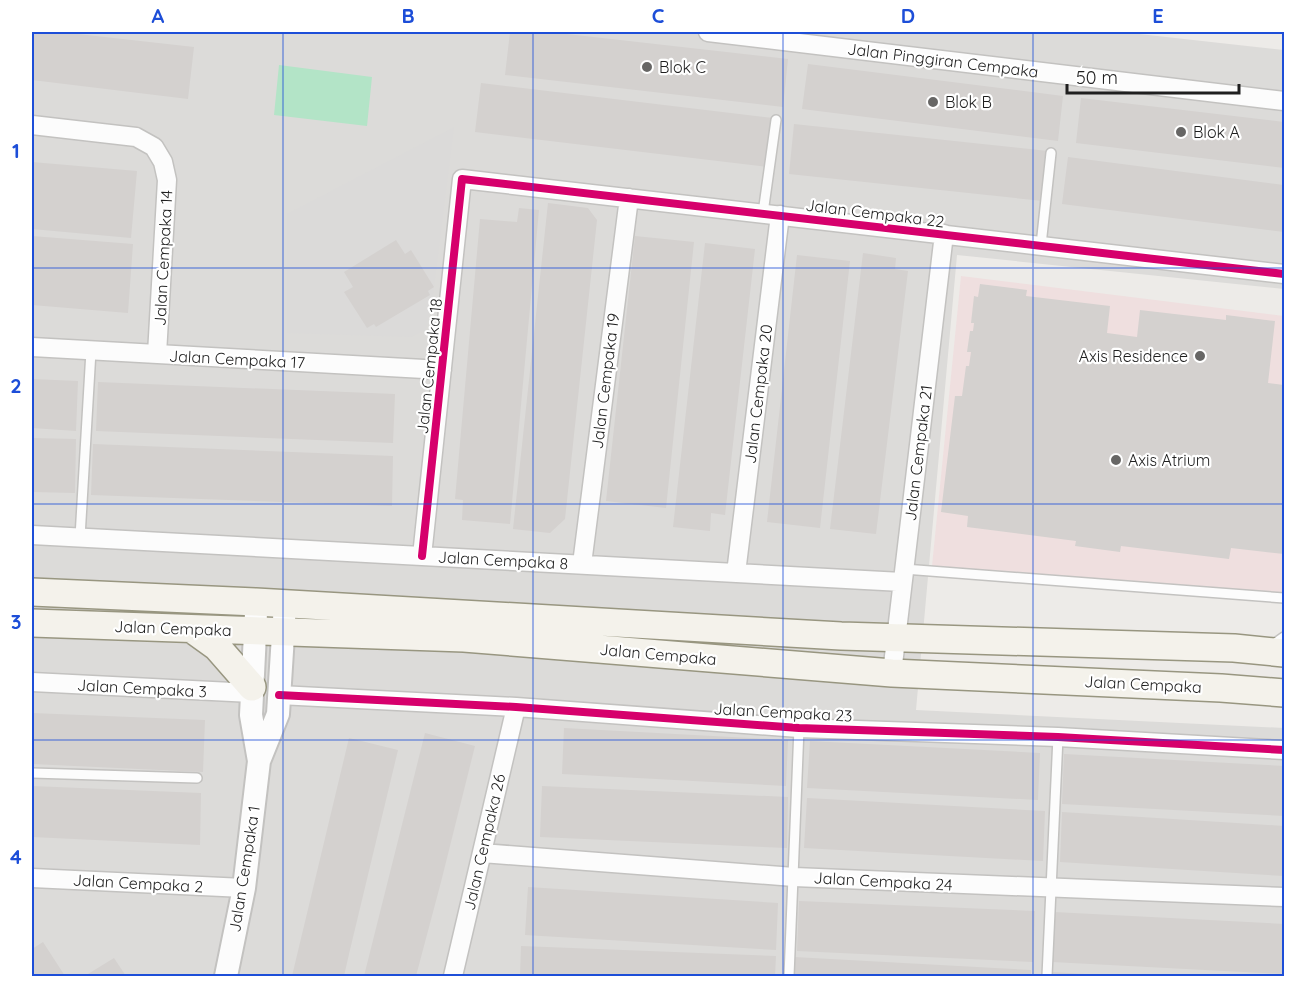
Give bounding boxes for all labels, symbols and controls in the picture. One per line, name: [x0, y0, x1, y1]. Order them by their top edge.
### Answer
text: A: [152, 3, 165, 28]
text: B: [401, 3, 415, 28]
text: C: [652, 3, 665, 28]
text: D: [901, 3, 915, 28]
text: E: [1152, 3, 1164, 28]
street label: Jalan Pinggiran Cempaka: [846, 38, 1040, 82]
place label: Blok C: [659, 57, 706, 77]
scale bar: [1067, 57, 1240, 95]
marker: Blok C: [640, 60, 654, 74]
text: 50 m: [1076, 66, 1118, 89]
place label: Blok B: [945, 92, 992, 112]
marker: Blok B: [926, 95, 940, 109]
place label: Blok A: [1193, 122, 1240, 142]
marker: Blok A: [1174, 125, 1188, 139]
text: 1: [12, 138, 20, 163]
street label: Jalan Cempaka 14: [149, 190, 177, 326]
street label: Jalan Cempaka 22: [804, 195, 946, 231]
street label: Jalan Cempaka 18: [412, 297, 446, 435]
street label: Jalan Cempaka 19: [587, 312, 623, 450]
street label: Jalan Cempaka 20: [740, 323, 776, 465]
street label: Jalan Cempaka 17: [169, 345, 305, 373]
place label: Axis Residence: [1079, 346, 1188, 366]
marker: Axis Residence: [1193, 349, 1207, 363]
text: 2: [10, 373, 22, 398]
street label: Jalan Cempaka 21: [900, 384, 936, 522]
place label: Axis Atrium: [1128, 450, 1210, 470]
marker: Axis Atrium: [1109, 453, 1123, 467]
street label: Jalan Cempaka 8: [437, 547, 569, 573]
text: 3: [11, 609, 21, 634]
street label: Jalan Cempaka: [114, 616, 232, 640]
street label: Jalan Cempaka: [599, 639, 717, 669]
street label: Jalan Cempaka: [1084, 671, 1202, 697]
street label: Jalan Cempaka 3: [76, 675, 208, 701]
street label: Jalan Cempaka 23: [713, 698, 853, 726]
street label: Jalan Cempaka 26: [459, 771, 510, 912]
street label: Jalan Cempaka 1: [224, 804, 264, 934]
text: 4: [10, 844, 22, 869]
street label: Jalan Cempaka 24: [813, 867, 953, 895]
street label: Jalan Cempaka 2: [72, 870, 204, 896]

